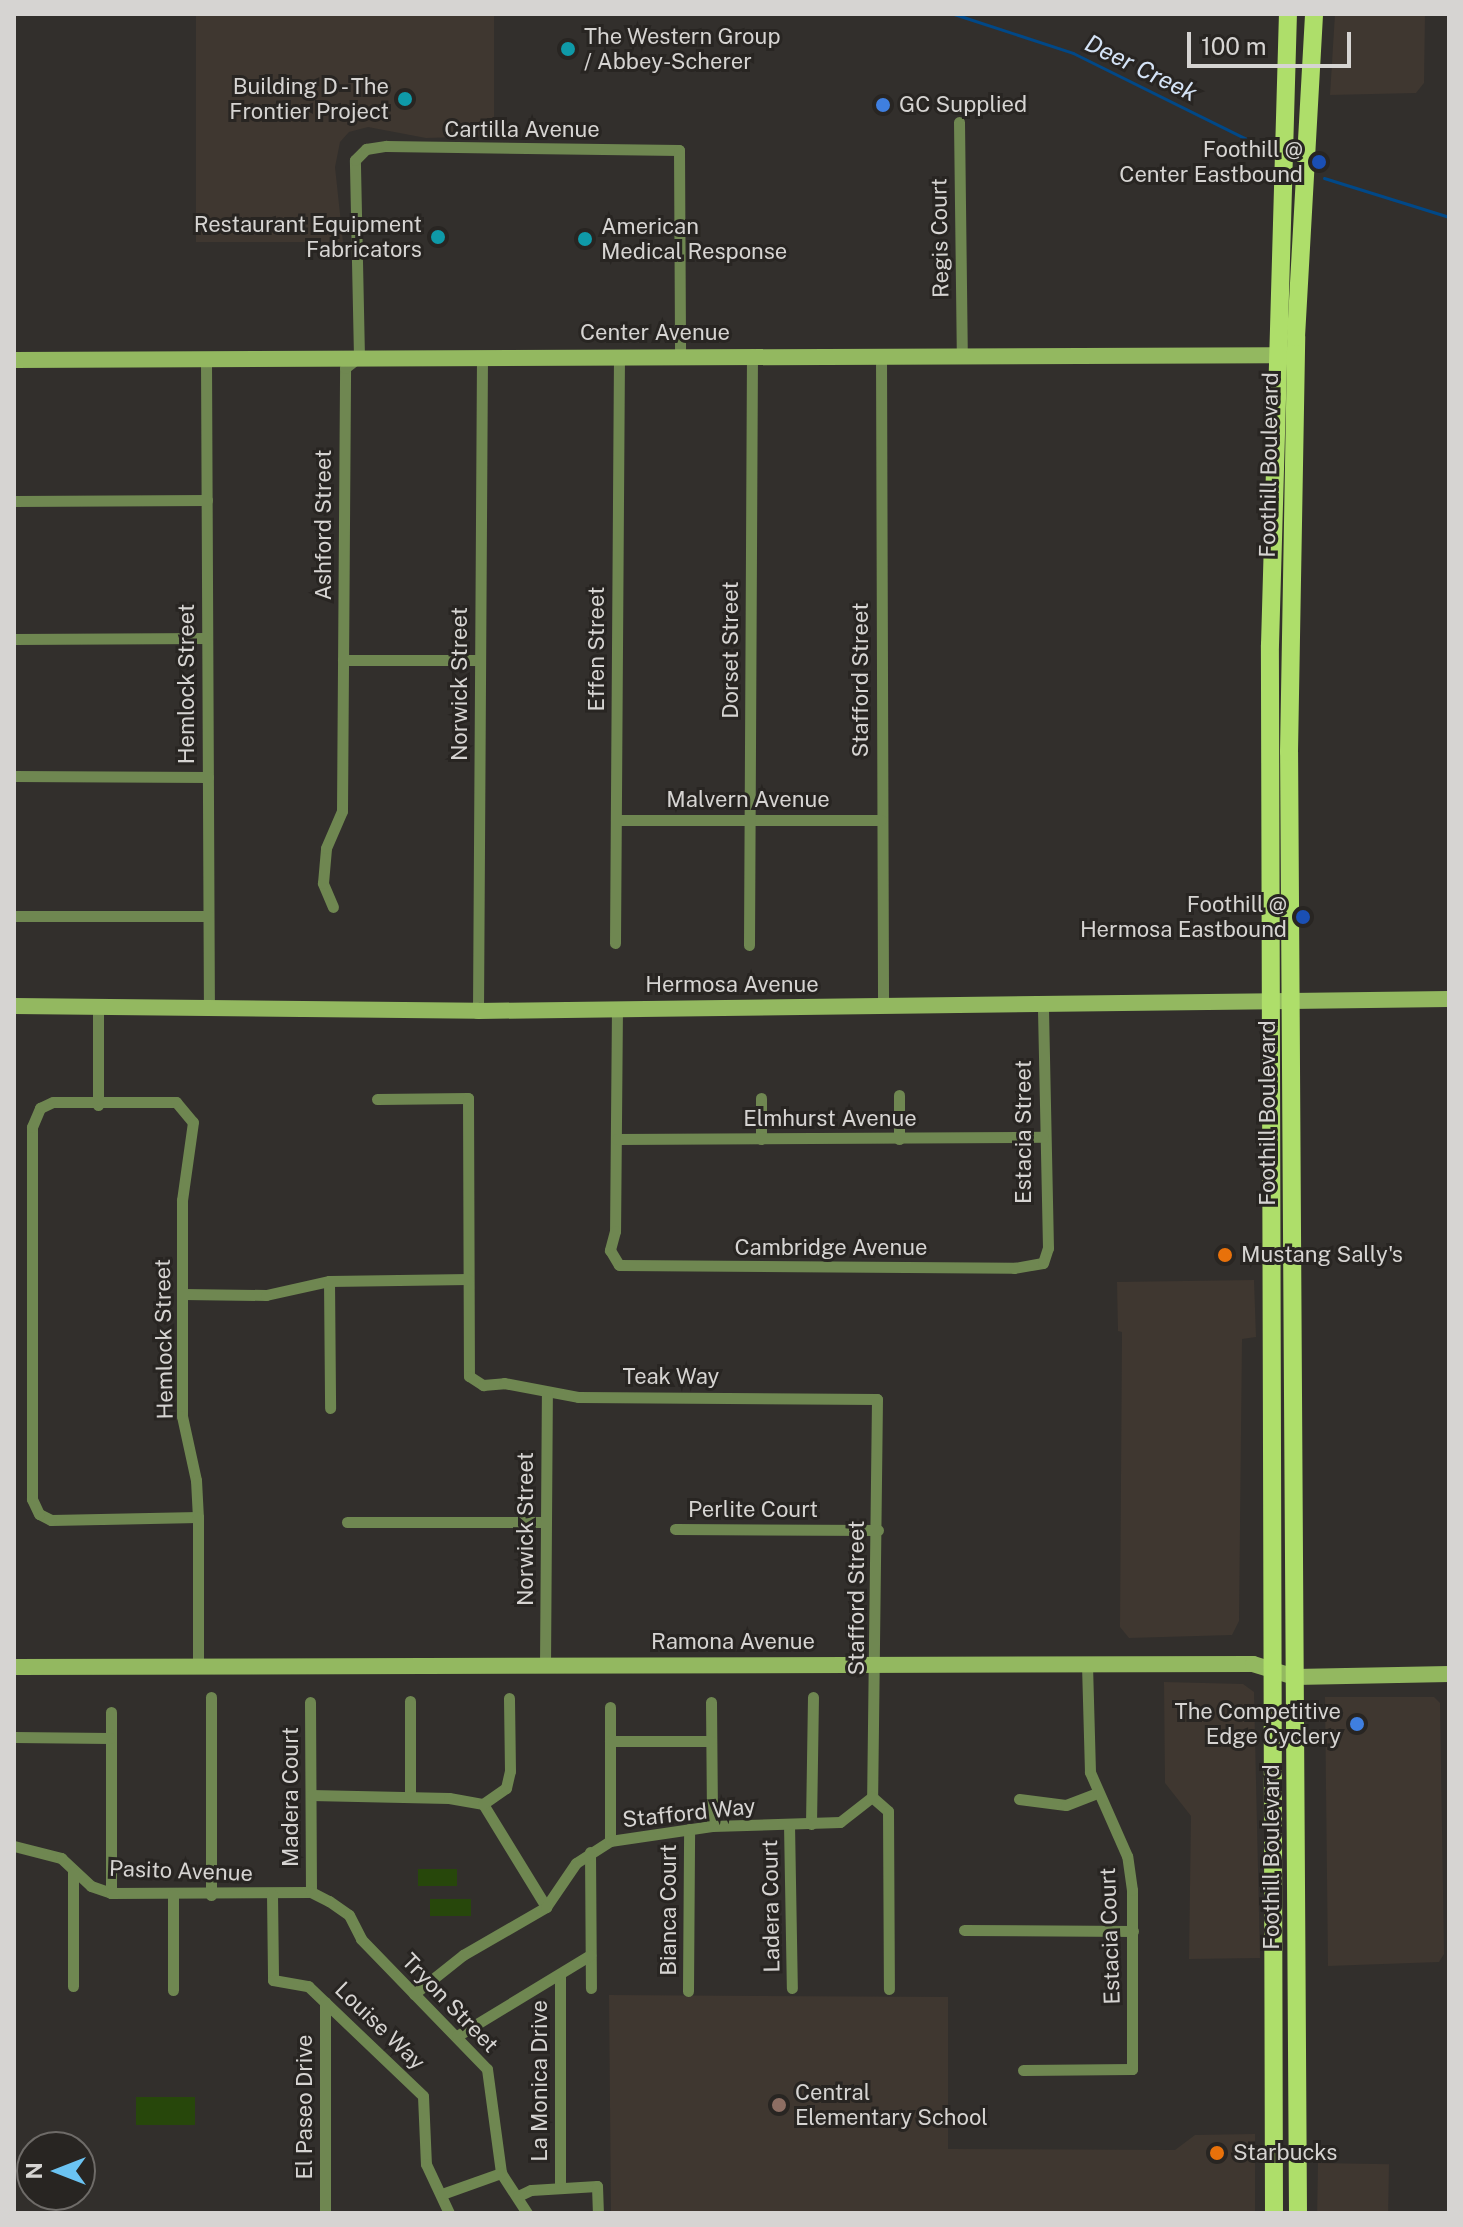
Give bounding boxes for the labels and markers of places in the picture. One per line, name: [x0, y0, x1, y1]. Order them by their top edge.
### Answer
place label: The Western Group / Abbey-Scherer: [584, 23, 781, 74]
marker: The Western Group / Abbey-Scherer: [559, 40, 577, 58]
place label: Building D - The Frontier Project: [227, 73, 389, 124]
marker: Building D - The Frontier Project: [396, 90, 414, 108]
place label: GC Supplied: [899, 92, 1027, 118]
marker: GC Supplied: [874, 96, 892, 114]
place label: Foothill @ Center Eastbound: [1119, 136, 1303, 188]
marker: Foothill @ Center Eastbound: [1310, 153, 1328, 171]
place label: Restaurant Equipment Fabricators: [194, 211, 422, 262]
place label: American Medical Response: [601, 213, 787, 264]
marker: Restaurant Equipment Fabricators: [429, 228, 447, 246]
marker: American Medical Response: [576, 230, 594, 248]
place label: Foothill @ Hermosa Eastbound: [1080, 891, 1287, 942]
marker: Foothill @ Hermosa Eastbound: [1294, 908, 1312, 926]
place label: Mustang Sally's: [1241, 1242, 1403, 1268]
marker: Mustang Sally's: [1216, 1246, 1234, 1264]
place label: The Competitive Edge Cyclery: [1174, 1698, 1341, 1750]
marker: The Competitive Edge Cyclery: [1348, 1715, 1366, 1733]
place label: Central Elementary School: [795, 2079, 988, 2130]
marker: Central Elementary School: [770, 2096, 788, 2114]
place label: Starbucks: [1233, 2140, 1337, 2166]
marker: Starbucks: [1208, 2144, 1226, 2162]

